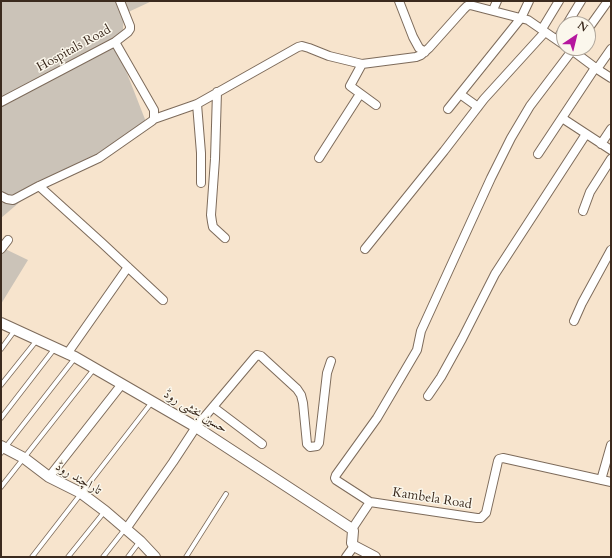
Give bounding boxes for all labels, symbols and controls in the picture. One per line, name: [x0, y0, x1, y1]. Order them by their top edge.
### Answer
north arrow: [556, 16, 596, 56]
text: N: [574, 18, 591, 35]
street label: Hospitals Road: [34, 22, 114, 76]
street label: حسین بخشی روڈ: [160, 387, 230, 437]
street label: تاراچند روڈ: [52, 459, 104, 499]
street label: Kambela Road: [391, 485, 473, 513]

